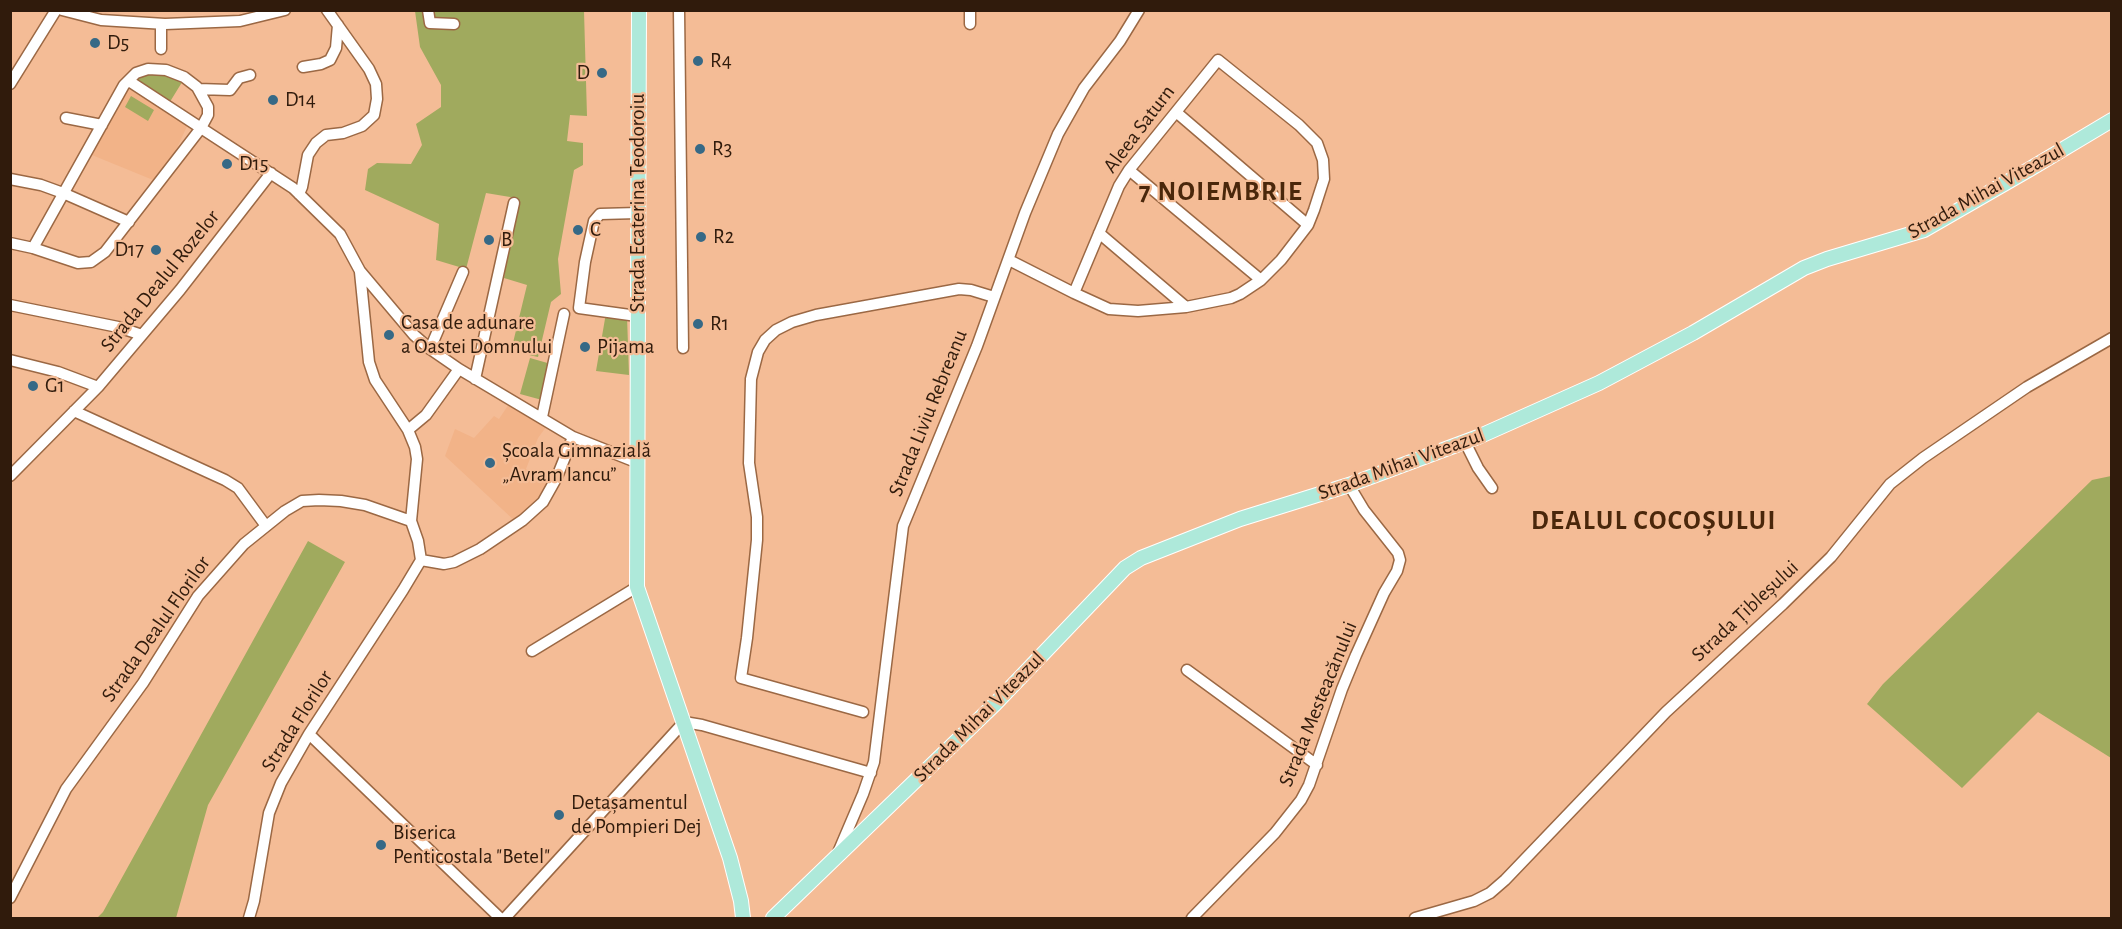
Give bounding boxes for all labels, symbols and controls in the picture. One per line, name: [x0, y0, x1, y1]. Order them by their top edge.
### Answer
place label: D5: [107, 30, 129, 56]
marker: D5: [88, 36, 102, 50]
place label: R4: [710, 48, 732, 74]
marker: R4: [691, 54, 705, 68]
place label: D: [576, 60, 590, 86]
marker: D: [595, 66, 609, 80]
street label: Aleea Saturn: [1098, 80, 1180, 178]
place label: D14: [285, 87, 316, 113]
marker: D14: [266, 93, 280, 107]
street label: Strada Ecaterina Teodoroiu: [625, 94, 651, 312]
place label: R3: [712, 136, 732, 162]
street label: Strada Mihai Viteazul: [1903, 138, 2069, 244]
marker: R3: [693, 142, 707, 156]
place label: D15: [239, 151, 269, 177]
marker: D15: [220, 157, 234, 171]
district label: 7 NOIEMBRIE: [1139, 176, 1303, 208]
street label: Strada Dealul Rozelor: [95, 205, 225, 357]
place label: C: [590, 217, 601, 243]
marker: C: [571, 223, 585, 237]
place label: R2: [713, 224, 734, 250]
place label: B: [501, 227, 512, 253]
marker: R2: [694, 230, 708, 244]
marker: B: [482, 233, 496, 247]
place label: D17: [114, 237, 144, 263]
marker: D17: [149, 243, 163, 257]
place label: Casa de adunare a Oastei Domnului: [401, 310, 552, 360]
place label: R1: [710, 311, 729, 337]
marker: R1: [691, 317, 705, 331]
street label: Strada Liviu Rebreanu: [883, 326, 973, 500]
marker: Casa de adunare a Oastei Domnului: [382, 328, 396, 342]
place label: Pijama: [597, 334, 655, 360]
marker: Pijama: [578, 340, 592, 354]
place label: G1: [45, 373, 65, 399]
marker: G1: [26, 379, 40, 393]
street label: Strada Mihai Viteazul: [1314, 422, 1488, 506]
place label: Școala Gimnazială „Avram Iancu”: [502, 438, 651, 488]
marker: Școala Gimnazială „Avram Iancu”: [483, 456, 497, 470]
district label: DEALUL COCOȘULUI: [1531, 505, 1777, 537]
street label: Strada Dealul Florilor: [96, 551, 216, 707]
street label: Strada Țibleșului: [1686, 555, 1804, 667]
street label: Strada Mesteacănului: [1273, 618, 1363, 790]
street label: Strada Mihai Viteazul: [908, 646, 1050, 788]
street label: Strada Florilor: [256, 665, 338, 777]
place label: Detașamentul de Pompieri Dej: [571, 790, 702, 840]
marker: Detașamentul de Pompieri Dej: [552, 808, 566, 822]
place label: Biserica Penticostala "Betel": [393, 820, 550, 870]
marker: Biserica Penticostala "Betel": [374, 838, 388, 852]

